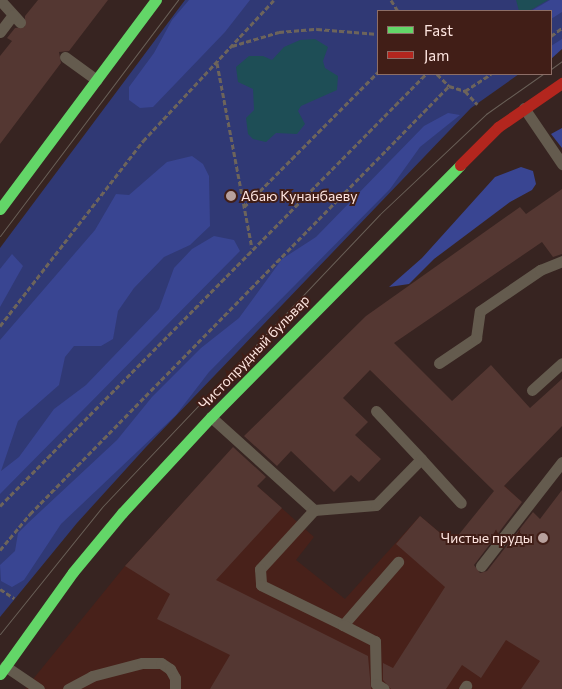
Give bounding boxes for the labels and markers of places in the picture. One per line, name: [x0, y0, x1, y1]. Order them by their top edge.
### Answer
place label: Абаю Кунанбаеву: [241, 188, 357, 204]
marker: Абаю Кунанбаеву: [225, 190, 237, 202]
place label: Чистые пруды: [441, 530, 533, 546]
marker: Чистые пруды: [537, 532, 549, 544]

